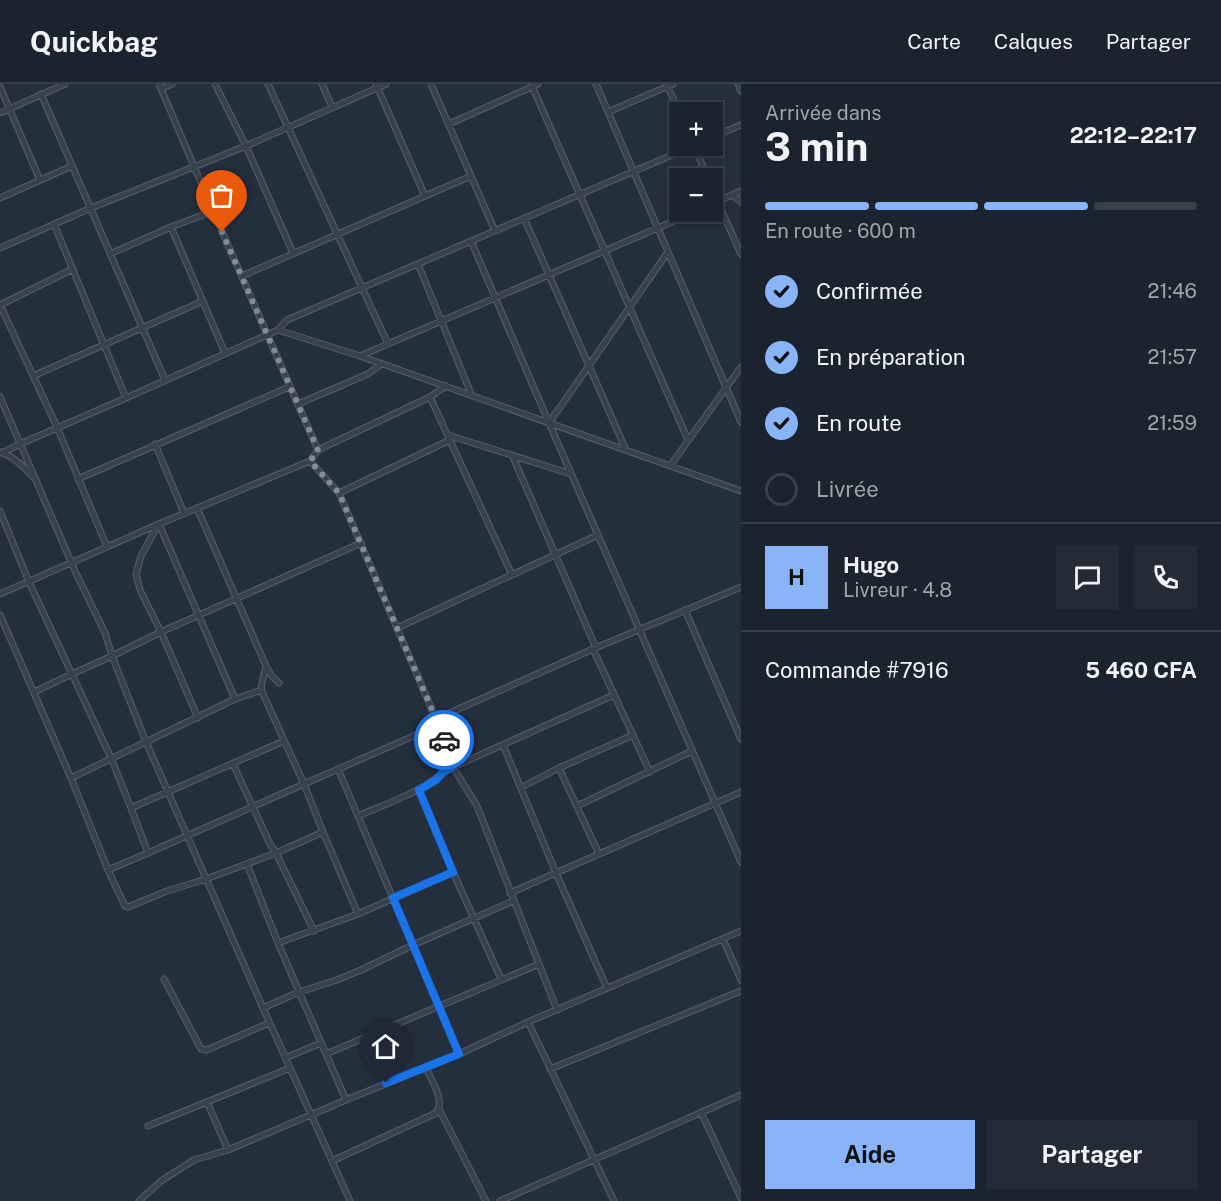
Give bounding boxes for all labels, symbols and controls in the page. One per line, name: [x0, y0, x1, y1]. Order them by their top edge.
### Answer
text: Quickbag: [30, 25, 158, 58]
text: Carte: [907, 29, 961, 54]
text: Calques: [994, 29, 1073, 54]
text: Partager: [1106, 29, 1191, 54]
text: Arrivée dans: [765, 101, 881, 125]
map controls: [669, 102, 723, 222]
button: +: [669, 102, 723, 156]
text: 22:12–22:17: [1070, 122, 1197, 148]
text: 3 min: [765, 124, 868, 170]
button: −: [669, 168, 723, 222]
pin: [196, 170, 247, 232]
icon: bag: [205, 179, 238, 212]
text: En route · 600 m: [765, 219, 916, 243]
icon: check: [765, 275, 798, 308]
text: Confirmée: [816, 278, 923, 304]
text: 21:46: [1148, 279, 1197, 303]
icon: check: [765, 341, 798, 374]
text: En préparation: [816, 344, 966, 370]
text: 21:57: [1148, 345, 1197, 369]
icon: check: [765, 407, 798, 440]
text: En route: [816, 410, 902, 436]
text: 21:59: [1147, 411, 1197, 435]
text: Livrée: [816, 476, 879, 502]
button: chat: [1056, 546, 1119, 609]
button: phone: [1134, 546, 1197, 609]
text: Hugo: [843, 552, 899, 578]
text: H: [788, 564, 805, 590]
text: Livreur · 4.8: [843, 578, 952, 602]
text: Commande #7916: [765, 657, 949, 683]
text: 5 460 CFA: [1085, 657, 1197, 683]
courier: [414, 710, 474, 770]
icon: car: [428, 724, 461, 757]
pin: [360, 1021, 411, 1083]
icon: home: [369, 1030, 402, 1063]
button: Aide: [765, 1120, 975, 1189]
button: Partager: [987, 1120, 1197, 1189]

